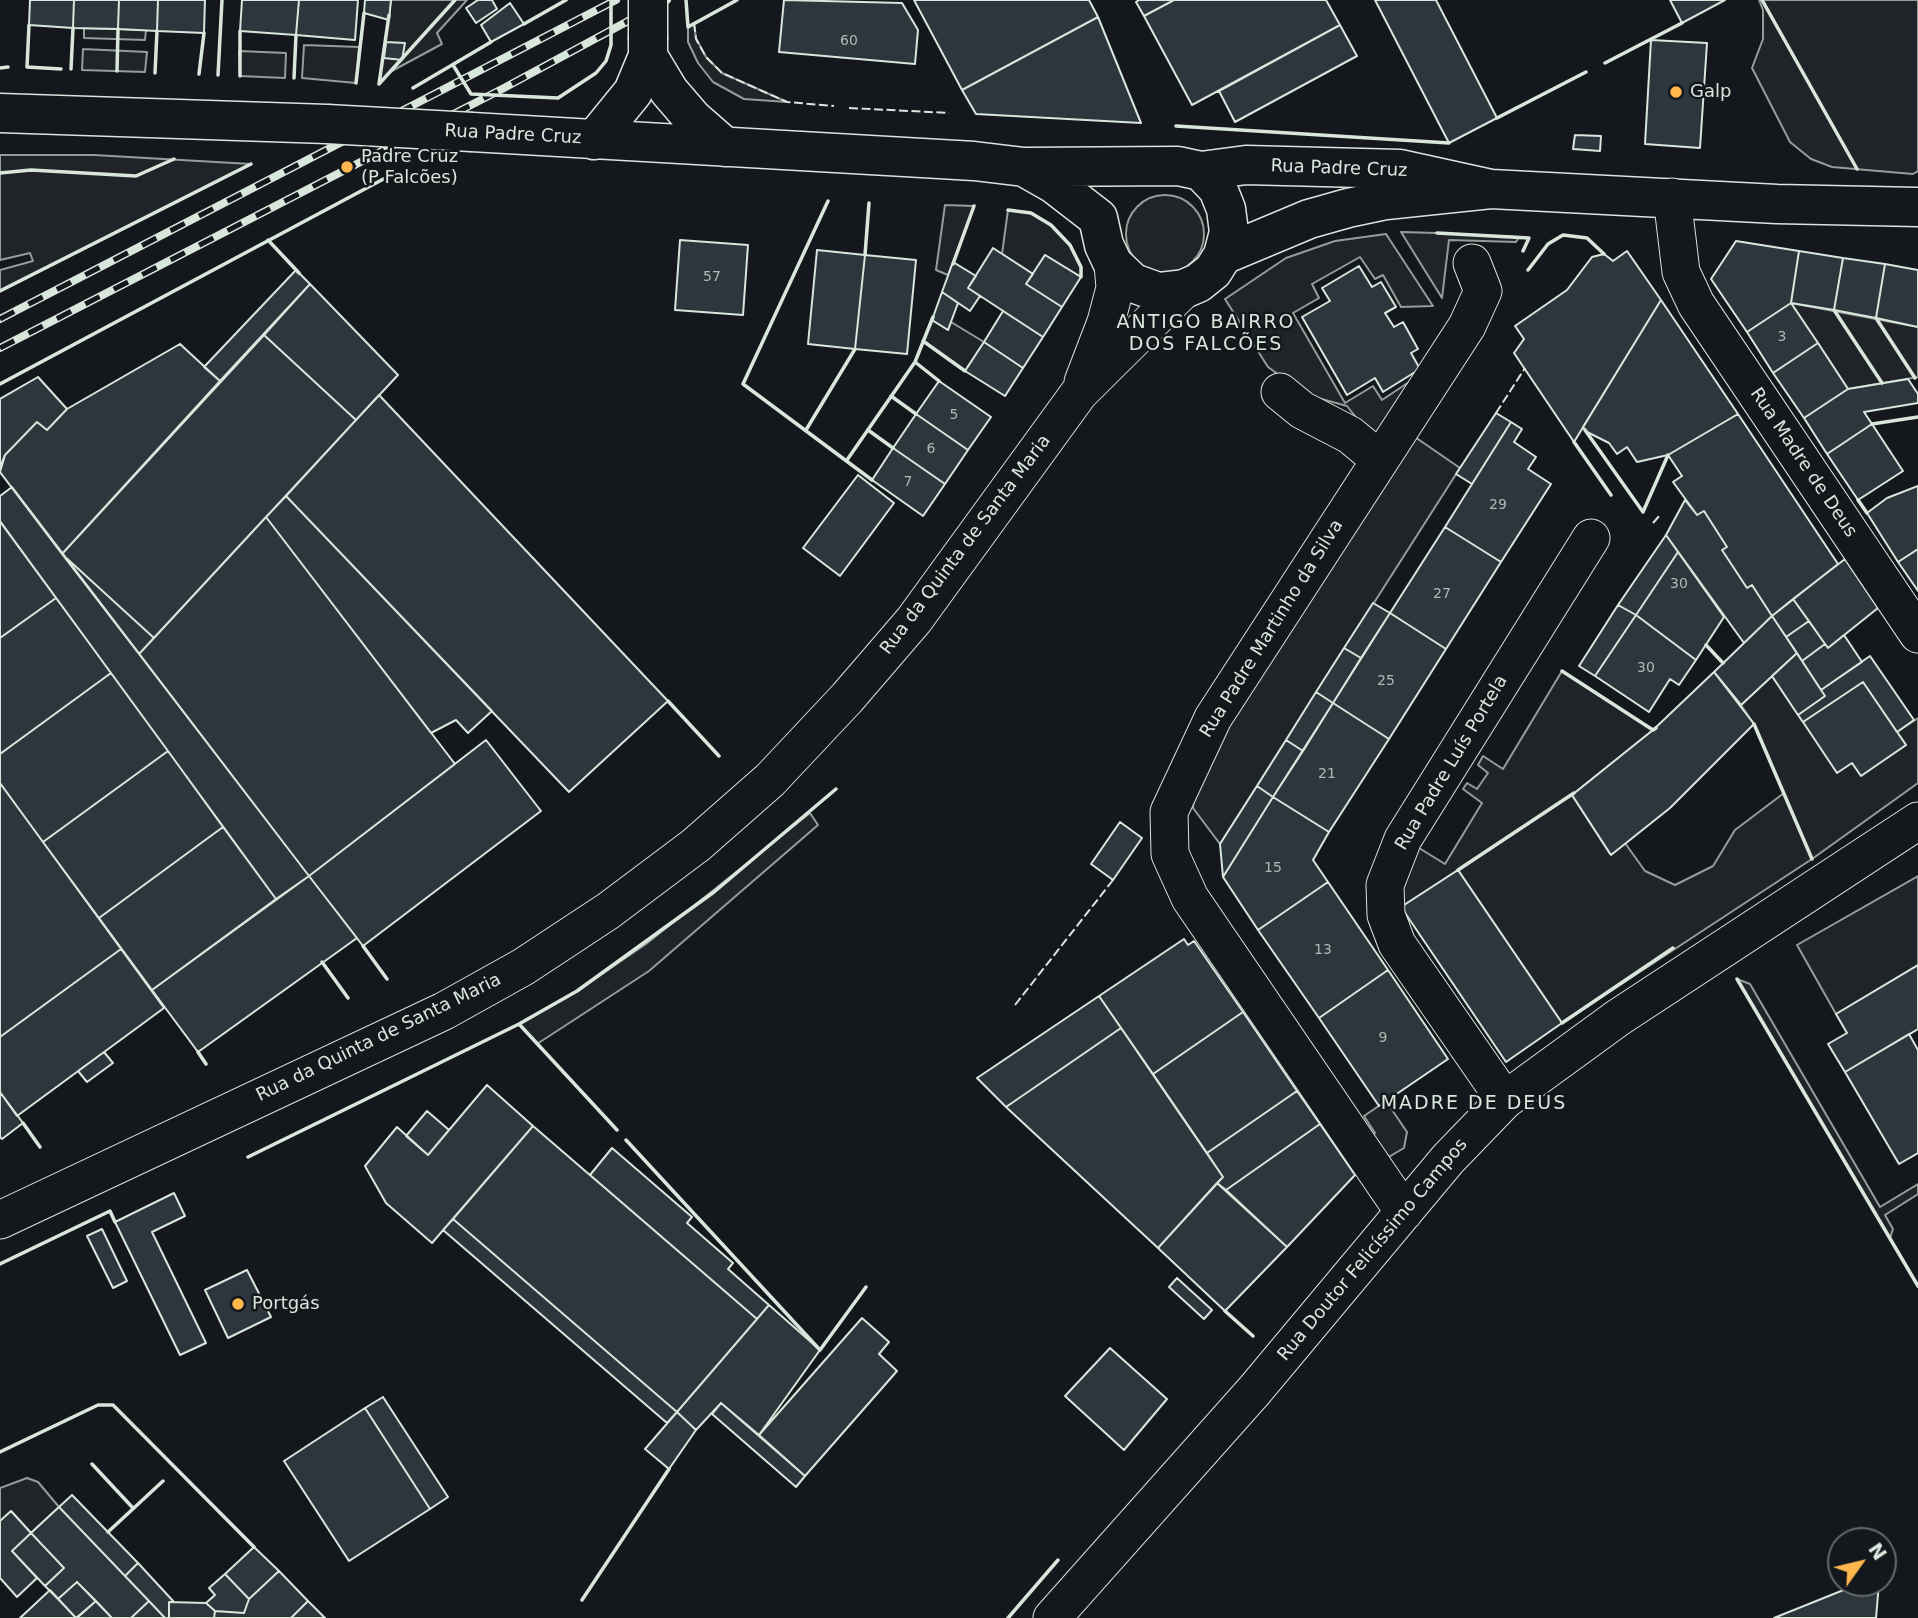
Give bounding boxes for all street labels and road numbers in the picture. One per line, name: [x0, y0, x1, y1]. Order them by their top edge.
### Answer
street label: Rua Padre Cruz: [444, 121, 582, 149]
street label: Rua Padre Cruz: [1270, 156, 1408, 182]
street label: Rua Madre de Deus: [1745, 384, 1861, 542]
street label: Rua da Quinta de Santa Maria: [876, 431, 1056, 659]
street label: Rua Padre Martinho da Silva: [1196, 516, 1348, 742]
street label: Rua Padre Luís Portela: [1391, 672, 1513, 854]
street label: Rua da Quinta de Santa Maria: [253, 969, 505, 1107]
street label: Rua Doutor Felicíssimo Campos: [1274, 1134, 1472, 1366]

